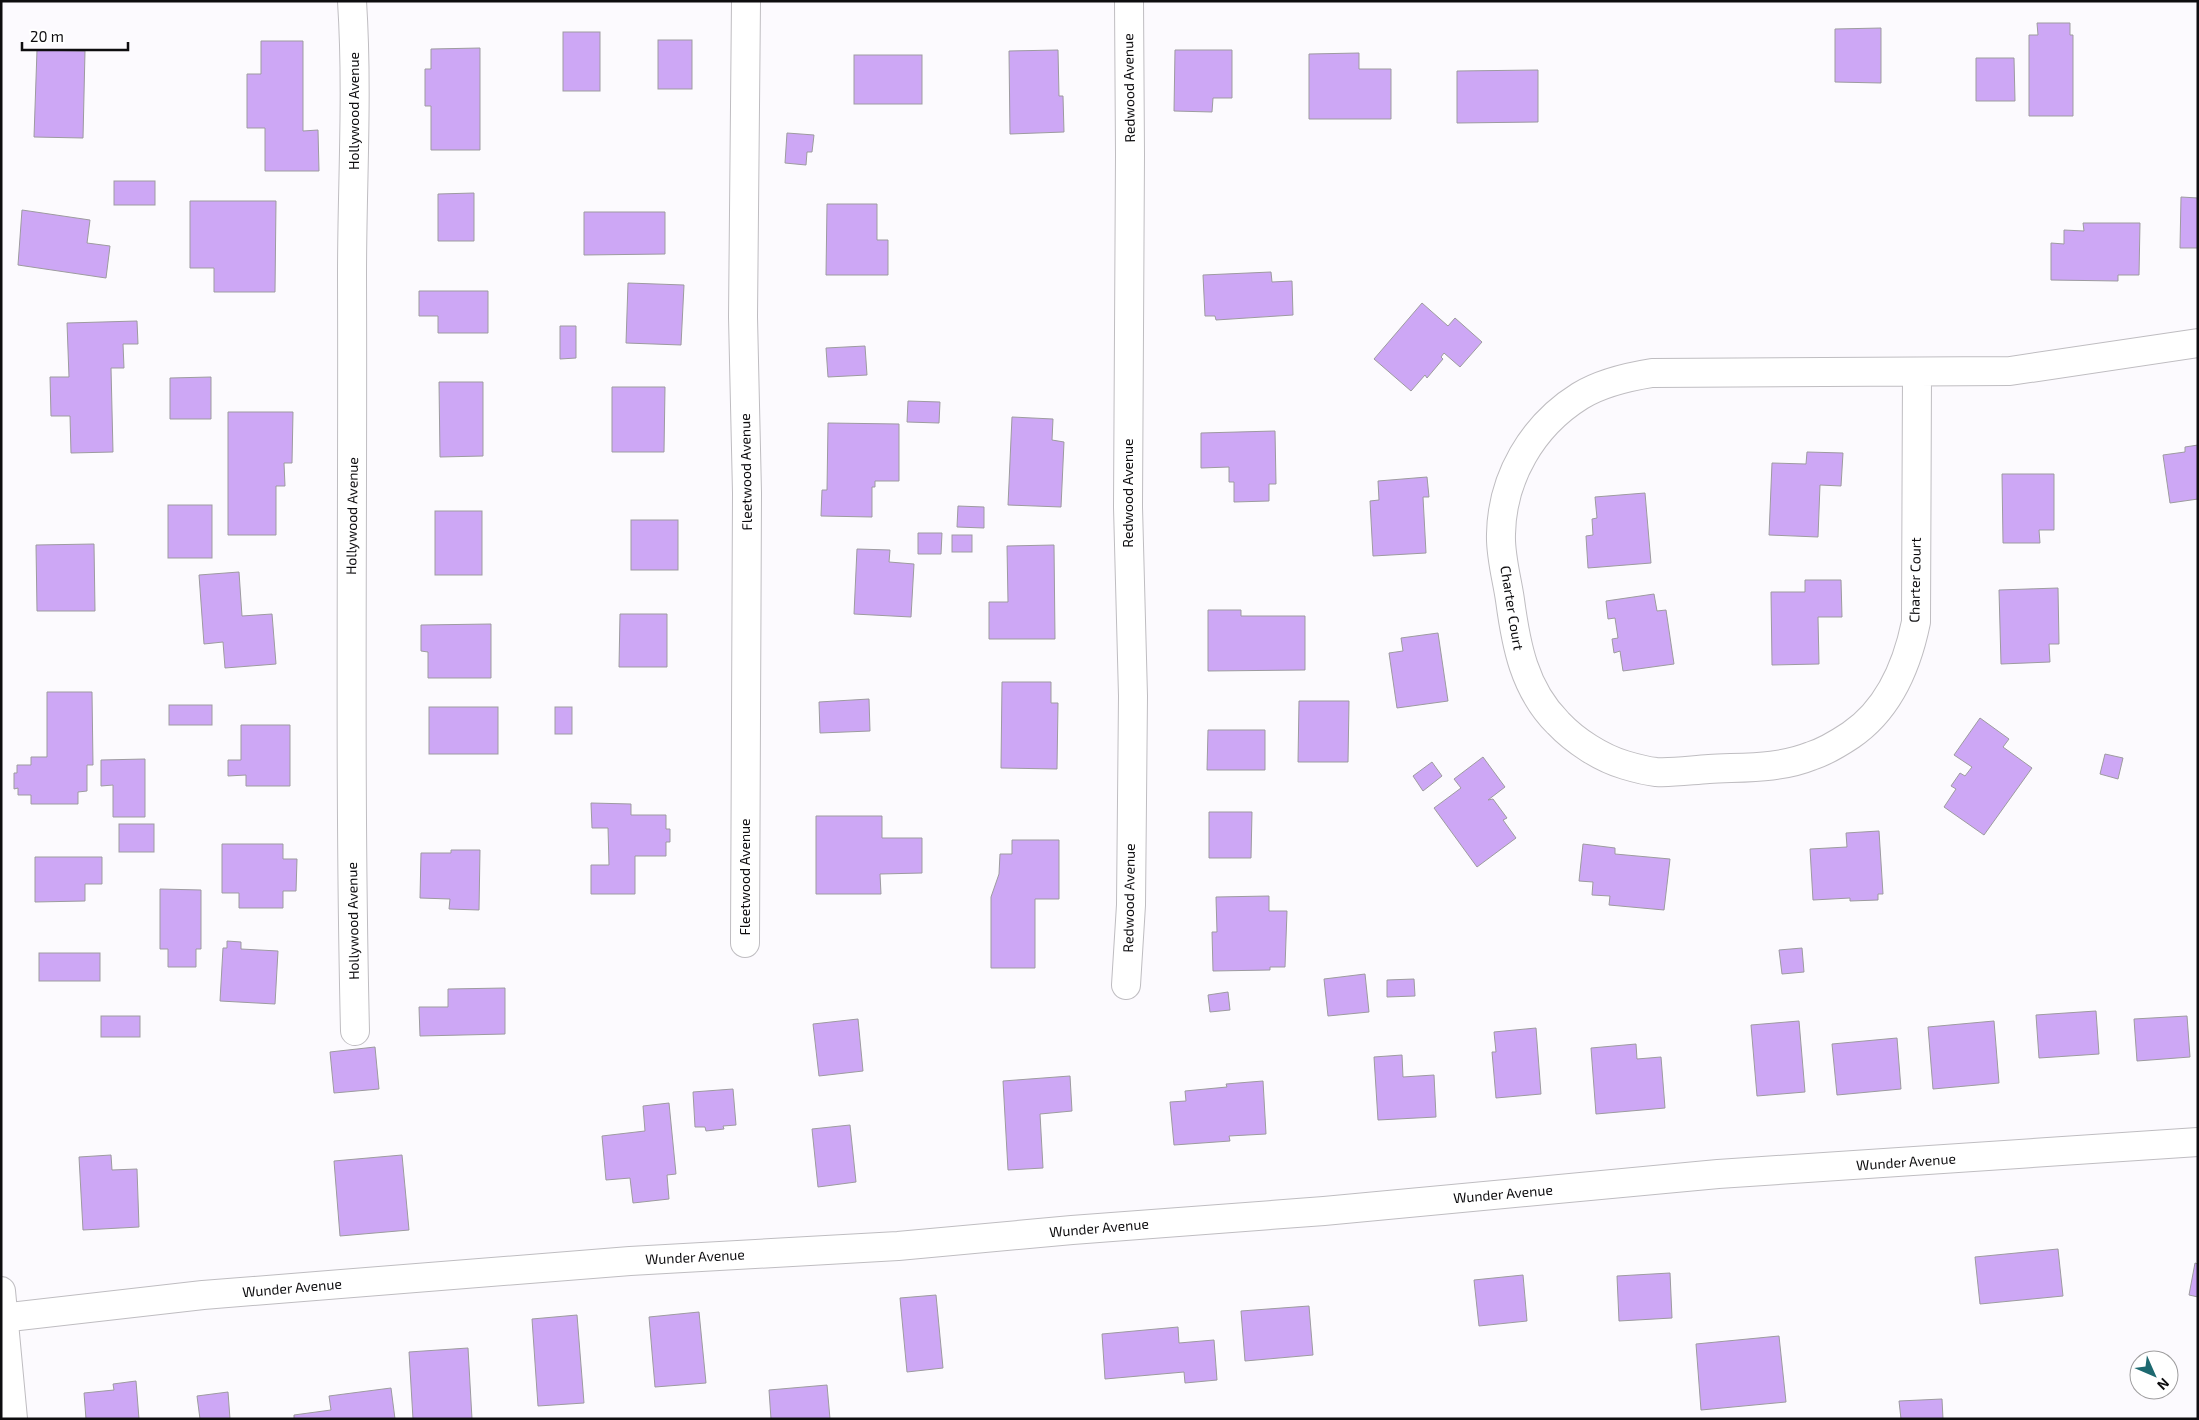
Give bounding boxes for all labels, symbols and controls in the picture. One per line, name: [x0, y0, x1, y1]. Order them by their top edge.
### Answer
scale bar: [22, 20, 129, 52]
text: 20 m: [30, 27, 64, 45]
street label: Redwood Avenue: [1119, 33, 1138, 143]
street label: Hollywood Avenue: [345, 52, 362, 170]
street label: Fleetwood Avenue: [736, 413, 755, 531]
street label: Redwood Avenue: [1119, 438, 1136, 548]
street label: Hollywood Avenue: [342, 457, 361, 575]
street label: Charter Court: [1905, 537, 1924, 623]
street label: Charter Court: [1497, 564, 1528, 652]
street label: Fleetwood Avenue: [736, 818, 753, 936]
street label: Redwood Avenue: [1119, 843, 1138, 953]
street label: Hollywood Avenue: [343, 862, 362, 980]
street label: Wunder Avenue: [1856, 1150, 1956, 1173]
street label: Wunder Avenue: [1453, 1181, 1553, 1206]
street label: Wunder Avenue: [1049, 1215, 1149, 1240]
street label: Wunder Avenue: [645, 1245, 745, 1268]
street label: Wunder Avenue: [242, 1275, 342, 1300]
north arrow: [2129, 1350, 2179, 1400]
text: N: [2154, 1375, 2173, 1394]

